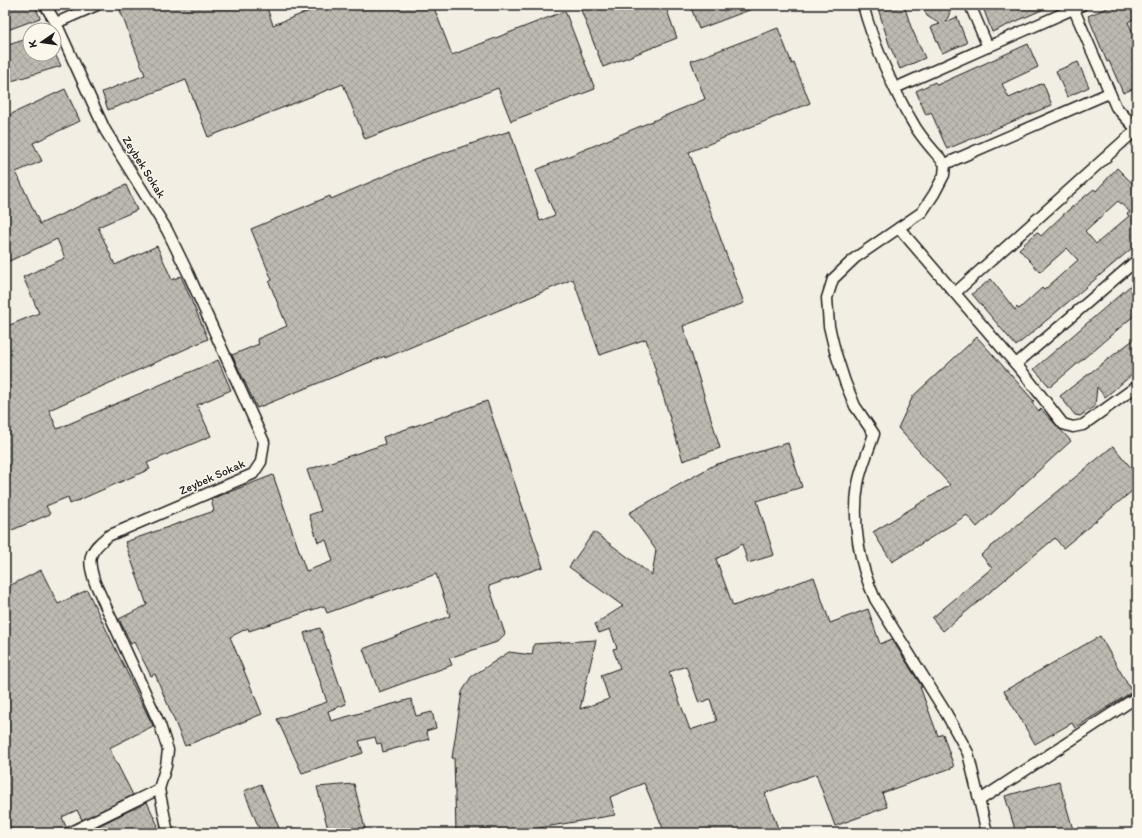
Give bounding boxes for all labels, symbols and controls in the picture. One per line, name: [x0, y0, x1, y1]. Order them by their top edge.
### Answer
north arrow: [22, 22, 62, 62]
text: K: [25, 38, 40, 49]
street label: Zeybek Sokak: [119, 133, 169, 201]
street label: Zeybek Sokak: [177, 456, 247, 498]

